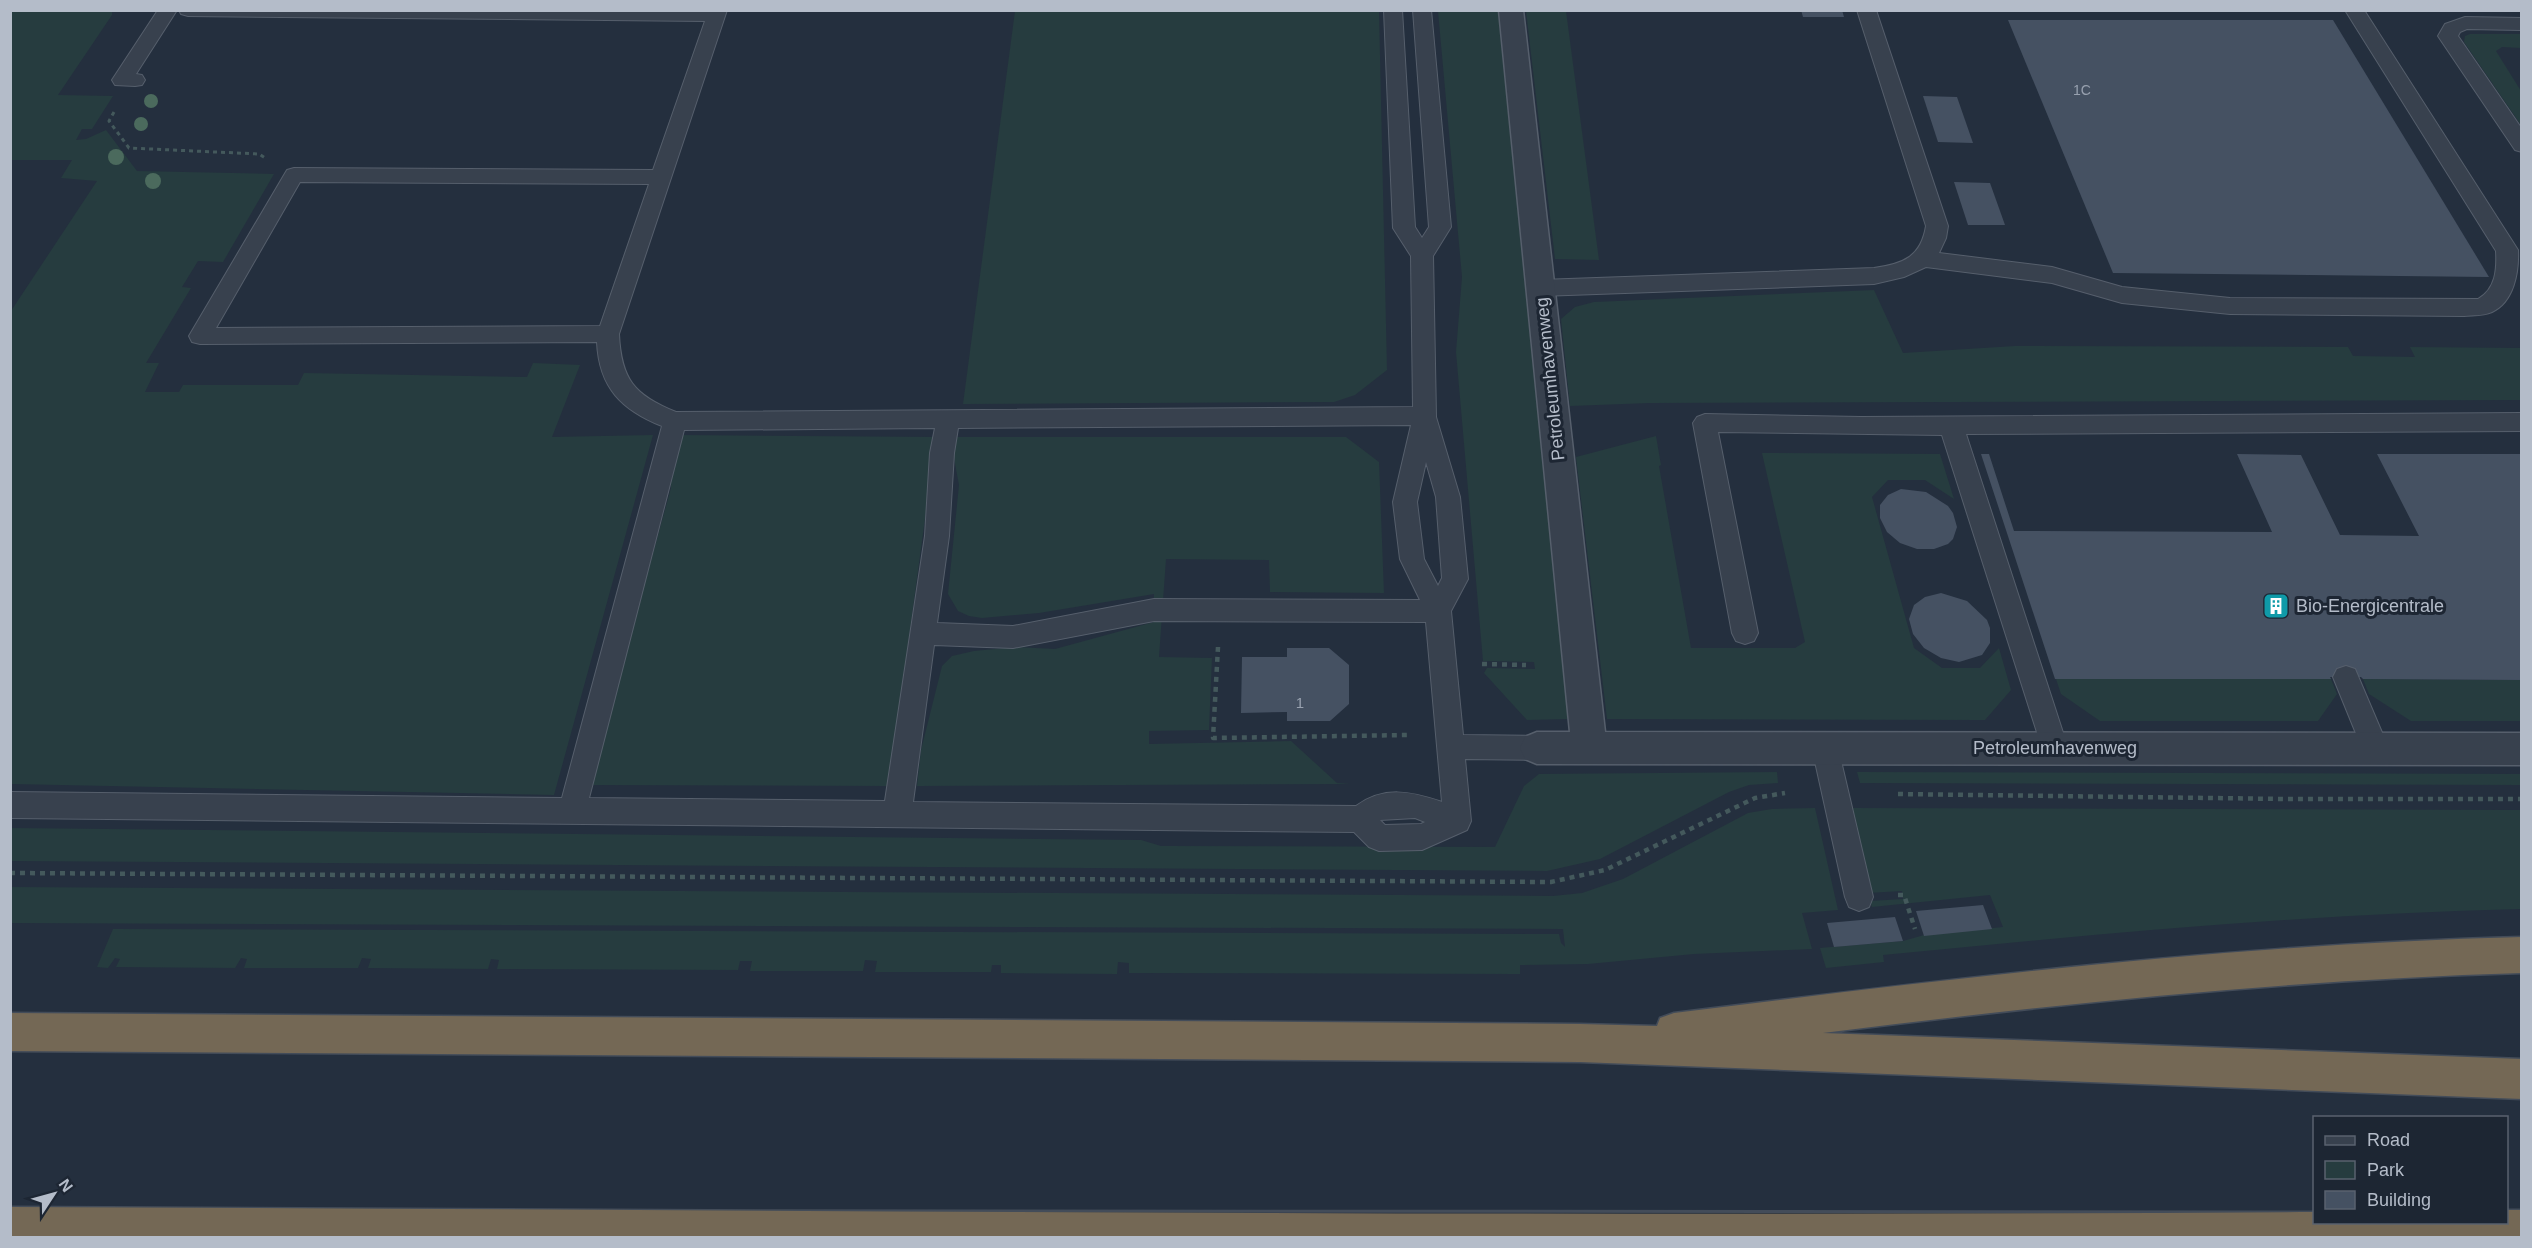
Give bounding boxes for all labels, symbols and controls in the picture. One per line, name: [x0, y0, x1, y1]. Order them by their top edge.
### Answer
house number: 1C: [2073, 82, 2091, 98]
street label: Petroleumhavenweg: [1531, 296, 1569, 462]
building icon: Bio-Energicentrale: [2261, 591, 2291, 621]
place label: Bio-Energicentrale: [2296, 596, 2444, 616]
house number: 1: [1296, 694, 1304, 711]
street label: Petroleumhavenweg: [1973, 738, 2137, 758]
legend: [2313, 1116, 2508, 1224]
text: Road: [2367, 1130, 2410, 1150]
text: Park: [2367, 1160, 2405, 1180]
north arrow: [24, 1164, 84, 1224]
text: N: [55, 1176, 76, 1195]
text: Building: [2367, 1190, 2431, 1210]

